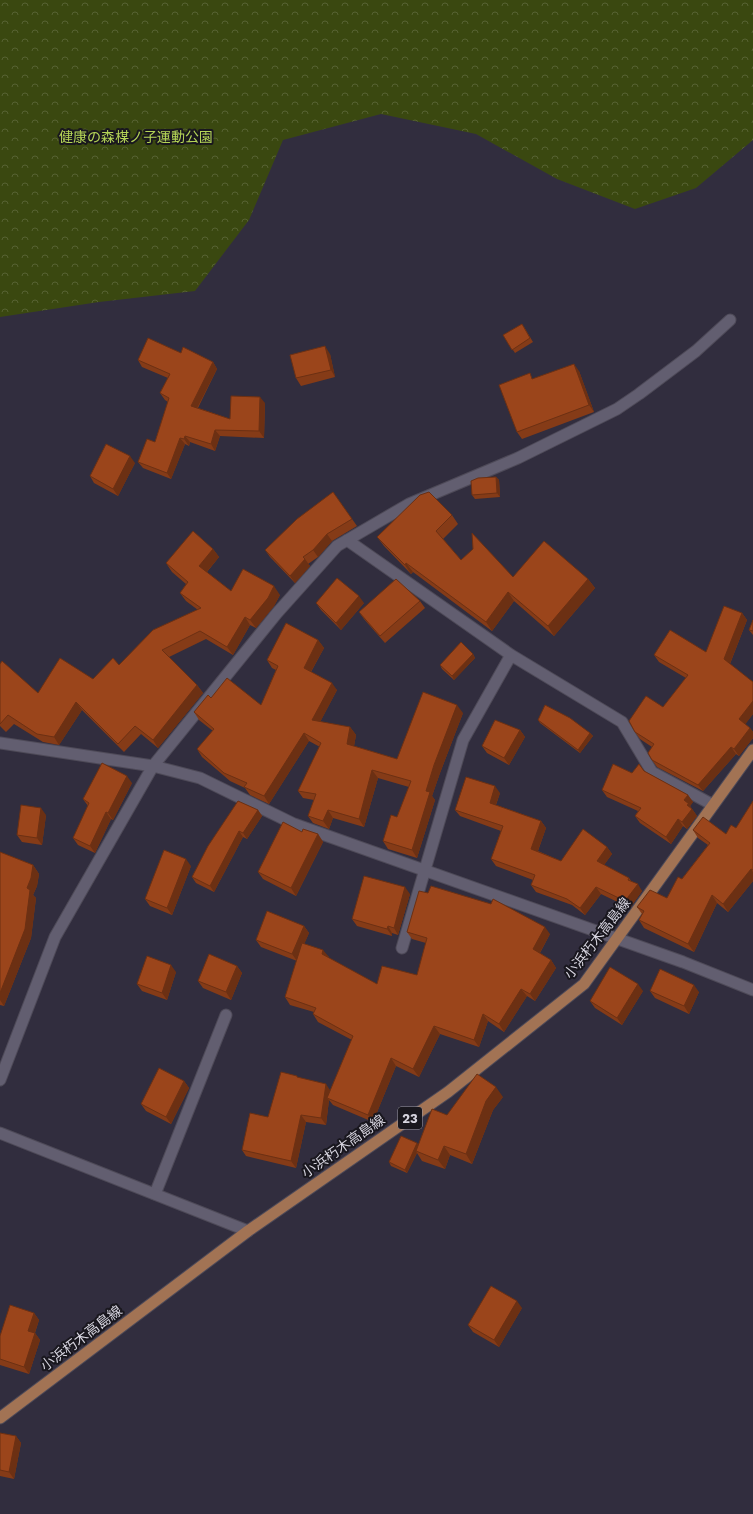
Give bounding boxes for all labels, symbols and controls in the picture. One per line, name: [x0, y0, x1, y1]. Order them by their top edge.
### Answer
park label: 健康の森楳ノ子運動公園: [59, 129, 213, 145]
street label: 小浜朽木高島線: [561, 894, 633, 982]
road number: 23: [398, 1107, 422, 1129]
street label: 小浜朽木高島線: [298, 1111, 388, 1181]
street label: 小浜朽木高島線: [37, 1302, 125, 1374]

